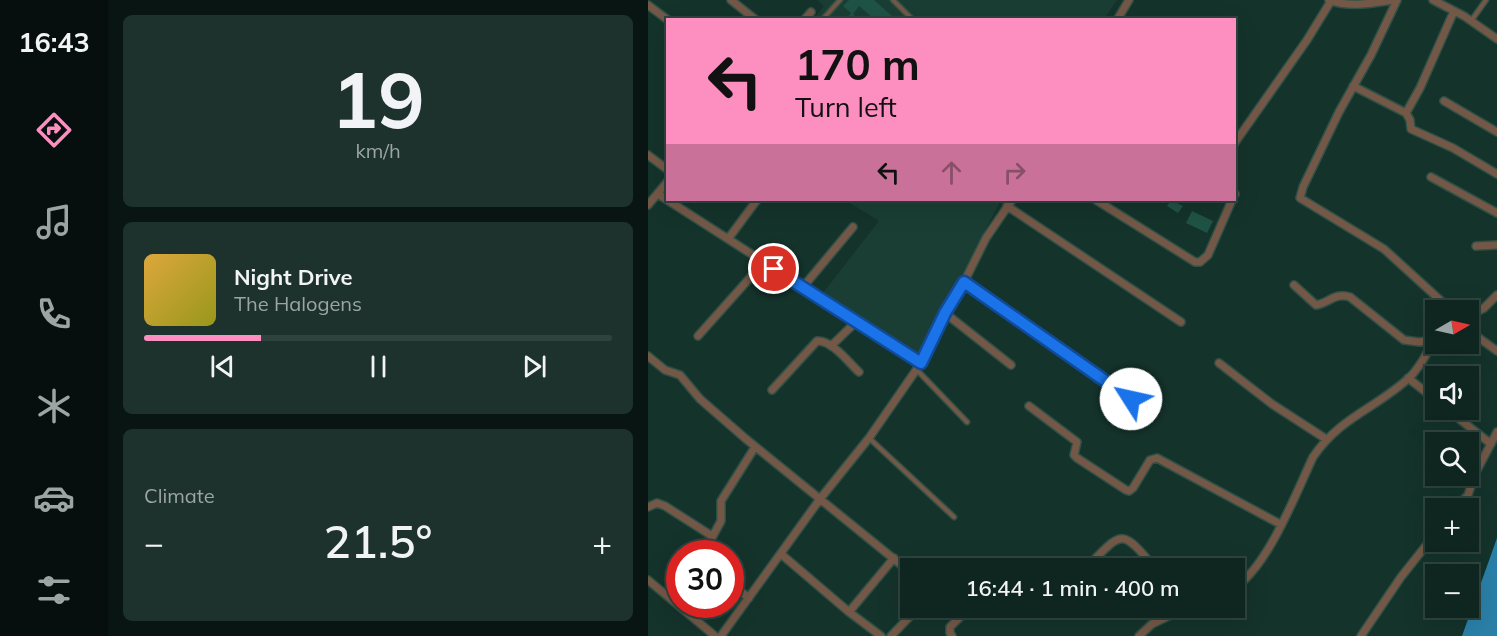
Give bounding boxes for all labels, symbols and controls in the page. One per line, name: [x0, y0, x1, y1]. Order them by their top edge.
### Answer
text: 16:43: [18, 25, 90, 59]
text: 170 m: [795, 38, 920, 91]
icon: left: [696, 42, 774, 120]
text: 19: [331, 50, 425, 148]
text: Turn left: [795, 90, 897, 124]
icon: directions: [33, 109, 75, 151]
text: km/h: [355, 138, 401, 163]
icon: left: [872, 156, 905, 189]
icon: ahead: [935, 156, 968, 189]
icon: right: [998, 156, 1031, 189]
icon: music: [33, 201, 75, 243]
pin: [748, 243, 799, 294]
icon: arrive: [757, 252, 790, 285]
text: Night Drive: [234, 263, 353, 291]
text: The Halogens: [234, 291, 362, 316]
icon: phone: [33, 293, 75, 335]
north arrow: [1425, 300, 1479, 354]
map controls: [1425, 300, 1479, 618]
icon: previous: [206, 350, 239, 383]
icon: pause: [362, 350, 395, 383]
icon: next: [518, 350, 551, 383]
button: sound: [1425, 366, 1479, 420]
position arrow: [1099, 367, 1163, 431]
icon: climate: [33, 385, 75, 427]
button: search: [1425, 432, 1479, 486]
icon: car: [33, 477, 75, 519]
text: Climate: [144, 483, 215, 508]
button: +: [1425, 498, 1479, 552]
text: 21.5°: [324, 513, 432, 569]
text: −: [144, 522, 164, 563]
text: +: [592, 522, 612, 563]
speed limit sign: 30: [666, 540, 744, 618]
button: −: [1425, 564, 1479, 618]
icon: filters: [33, 569, 75, 611]
text: 16:44 · 1 min · 400 m: [965, 574, 1180, 602]

